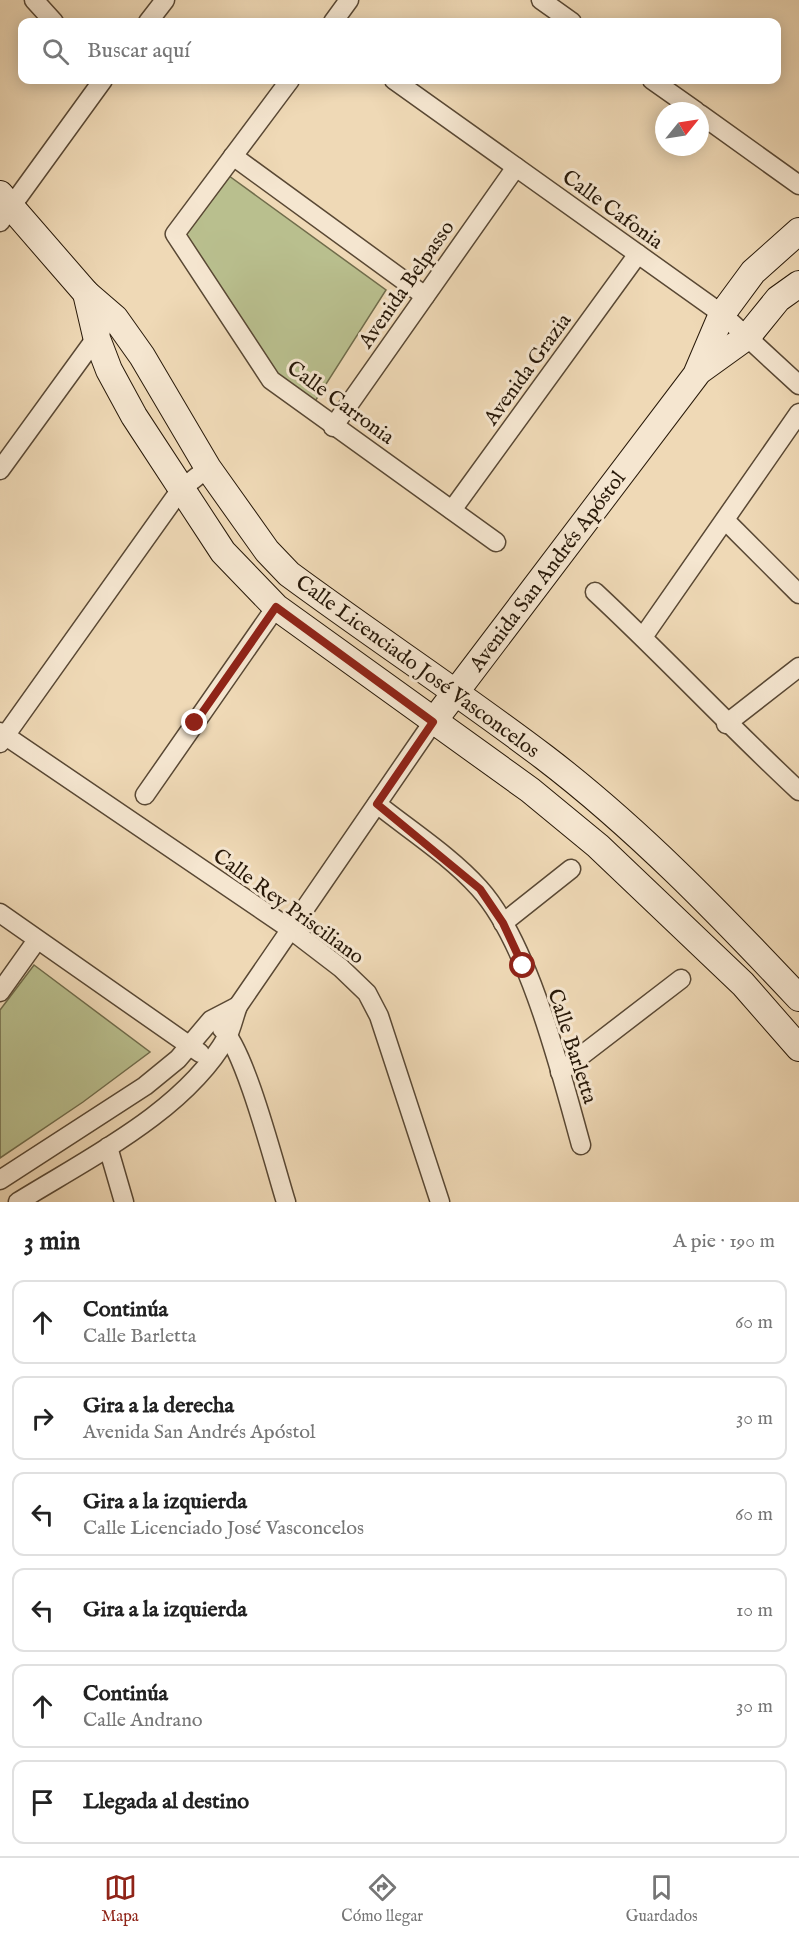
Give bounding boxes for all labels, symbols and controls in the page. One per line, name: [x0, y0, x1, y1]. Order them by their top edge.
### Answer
search box: [18, 18, 781, 84]
icon: search: [39, 35, 72, 68]
text: Buscar aquí: [87, 37, 190, 65]
north arrow: [655, 102, 709, 156]
street label: Calle Cafonia: [556, 164, 669, 256]
street label: Avenida Belpasso: [353, 216, 461, 355]
street label: Avenida Grazia: [478, 308, 578, 432]
street label: Calle Carronia: [281, 355, 400, 452]
street label: Avenida San Andrés Apóstol: [463, 466, 633, 678]
street label: Calle Licenciado José Vasconcelos: [290, 570, 544, 765]
route end: [181, 709, 207, 735]
street label: Calle Rey Prisciliano: [207, 843, 369, 971]
route start: [509, 952, 535, 978]
street label: Calle Barletta: [540, 986, 603, 1108]
text: 3 min: [24, 1225, 80, 1258]
text: A pie · 190 m: [673, 1229, 775, 1254]
text: Continúa: [83, 1296, 168, 1324]
icon: ahead: [26, 1306, 59, 1339]
text: 60 m: [735, 1310, 773, 1335]
text: Calle Barletta: [83, 1324, 197, 1349]
text: Gira a la derecha: [83, 1392, 234, 1420]
icon: right: [26, 1402, 59, 1435]
text: 30 m: [736, 1406, 773, 1431]
text: Avenida San Andrés Apóstol: [83, 1420, 315, 1445]
text: Gira a la izquierda: [83, 1488, 247, 1516]
icon: left: [26, 1498, 59, 1531]
text: 60 m: [735, 1502, 773, 1527]
text: Calle Licenciado José Vasconcelos: [83, 1516, 364, 1541]
icon: left: [26, 1594, 59, 1627]
text: Gira a la izquierda: [83, 1596, 247, 1624]
text: 10 m: [736, 1598, 773, 1623]
text: Continúa: [83, 1680, 168, 1708]
icon: ahead: [26, 1690, 59, 1723]
text: 30 m: [736, 1694, 773, 1719]
text: Calle Andrano: [83, 1708, 203, 1733]
icon: arrive: [26, 1786, 59, 1819]
text: Llegada al destino: [83, 1788, 249, 1816]
tab: Mapa: [101, 1871, 139, 1927]
tab: Cómo llegar: [341, 1871, 423, 1927]
tab: Guardados: [626, 1871, 698, 1927]

